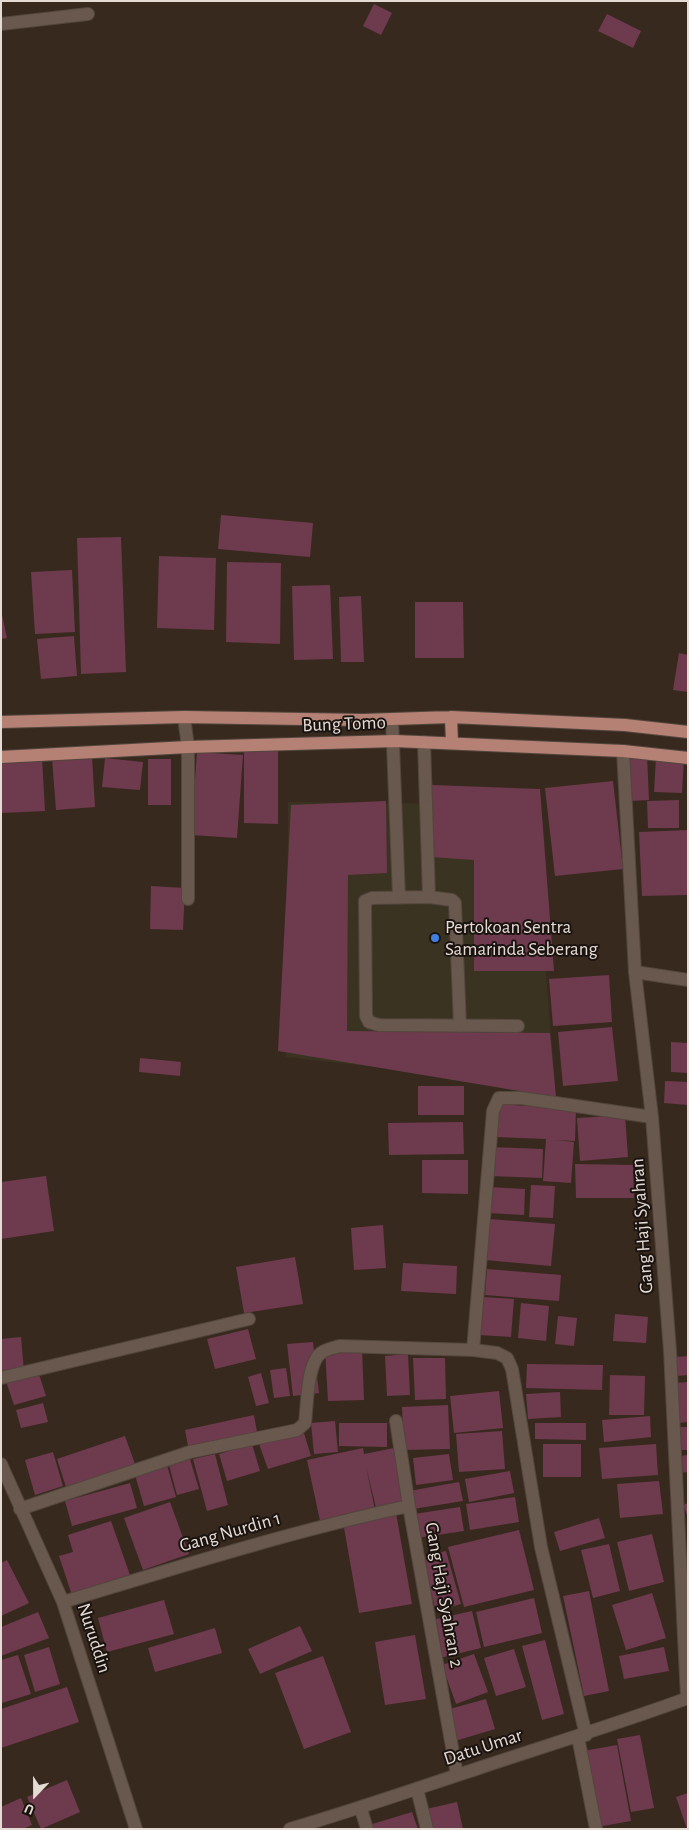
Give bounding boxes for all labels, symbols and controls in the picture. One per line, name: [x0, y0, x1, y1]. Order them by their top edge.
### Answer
street label: Bung Tomo: [302, 711, 386, 737]
place label: Pertokoan Sentra Samarinda Seberang: [445, 916, 598, 960]
marker: Pertokoan Sentra Samarinda Seberang: [429, 932, 441, 944]
street label: Gang Haji Syahran: [626, 1158, 658, 1294]
street label: Gang Nurdin 1: [177, 1507, 283, 1557]
street label: Gang Haji Syahran 2: [420, 1521, 468, 1669]
street label: Nuruddin: [72, 1600, 116, 1676]
street label: Datu Umar: [441, 1724, 525, 1770]
north arrow: [10, 1770, 60, 1820]
text: U: [23, 1801, 36, 1817]

